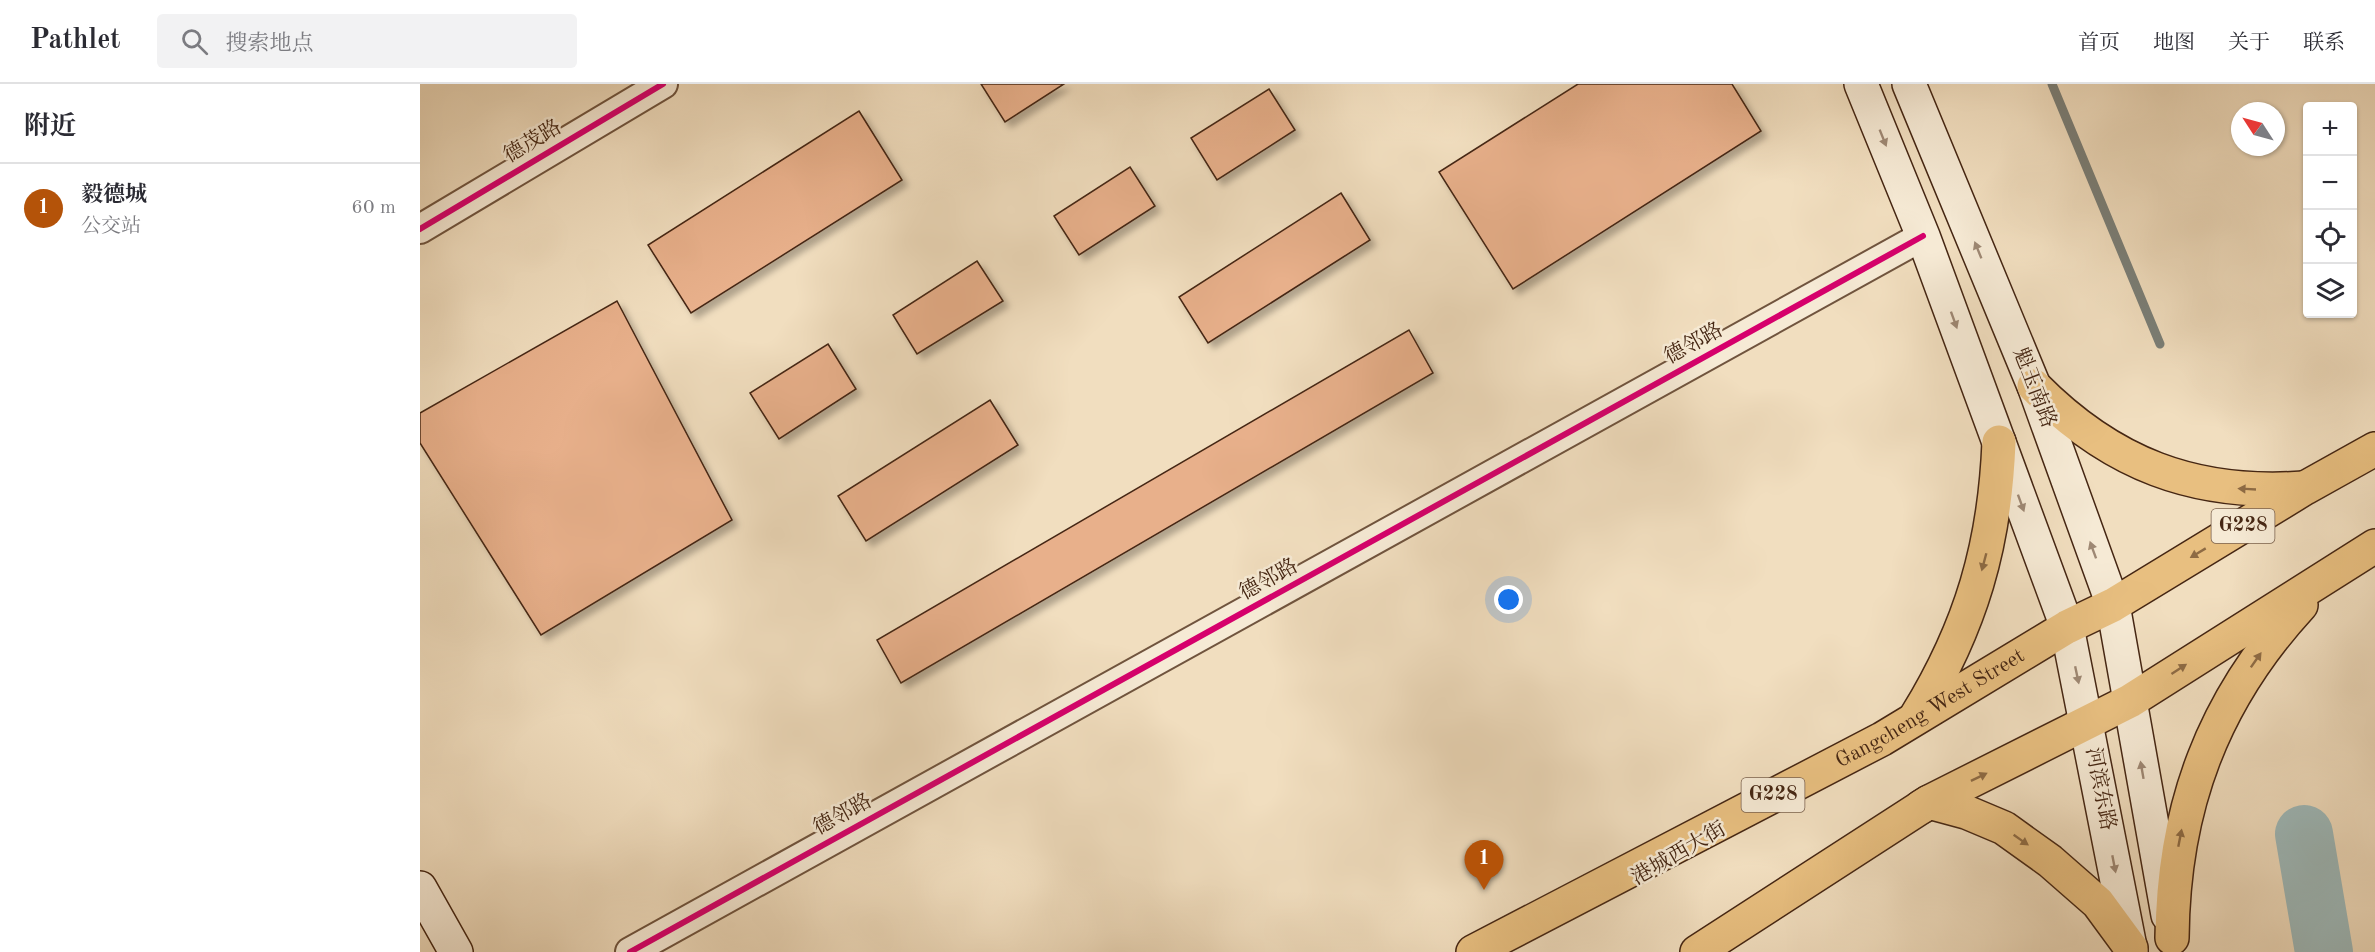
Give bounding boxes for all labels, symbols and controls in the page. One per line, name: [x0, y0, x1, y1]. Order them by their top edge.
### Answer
search box: [157, 14, 577, 68]
icon: search: [178, 25, 211, 58]
text: Pathlet: [30, 27, 121, 55]
text: 搜索地点: [226, 33, 314, 55]
text: 首页: [2078, 33, 2120, 54]
text: 地图: [2153, 33, 2195, 54]
text: 关于: [2228, 33, 2270, 54]
text: 联系: [2303, 33, 2345, 54]
north arrow: [2231, 102, 2285, 156]
map controls: [2303, 102, 2357, 318]
button: +: [2303, 102, 2357, 156]
text: 附近: [24, 114, 76, 140]
street label: 德茂路: [500, 115, 565, 167]
one-way arrow: [1879, 129, 1888, 147]
button: −: [2303, 156, 2357, 210]
text: 毅德城: [81, 184, 147, 206]
text: 1: [38, 198, 49, 218]
text: 60 m: [351, 198, 396, 218]
button: locate: [2303, 210, 2357, 264]
text: 公交站: [81, 217, 141, 237]
one-way arrow: [1973, 241, 1983, 259]
button: layers: [2303, 264, 2357, 318]
one-way arrow: [1949, 311, 1959, 329]
street label: 德邻路: [1660, 318, 1727, 368]
street label: 魁玉南路: [2009, 344, 2061, 431]
one-way arrow: [2238, 485, 2257, 494]
one-way arrow: [2017, 494, 2026, 512]
road number: G228: [2212, 509, 2274, 543]
one-way arrow: [2088, 541, 2098, 559]
one-way arrow: [2190, 548, 2206, 559]
street label: 德邻路: [1235, 554, 1302, 604]
one-way arrow: [1979, 554, 1988, 572]
your location: [1494, 585, 1523, 614]
street label: Gangcheng West Street: [1832, 645, 2028, 772]
one-way arrow: [2249, 652, 2261, 667]
one-way arrow: [2171, 664, 2187, 675]
one-way arrow: [2073, 666, 2082, 685]
street label: 河滨东路: [2082, 745, 2120, 832]
one-way arrow: [2137, 761, 2146, 780]
one-way arrow: [1970, 773, 1987, 782]
road number: G228: [1742, 778, 1804, 812]
street label: 德邻路: [809, 789, 876, 839]
street label: 港城西大街: [1627, 817, 1730, 889]
one-way arrow: [2176, 828, 2185, 847]
one-way arrow: [2012, 834, 2028, 846]
pin: 1: [1464, 840, 1504, 890]
one-way arrow: [2110, 854, 2119, 873]

